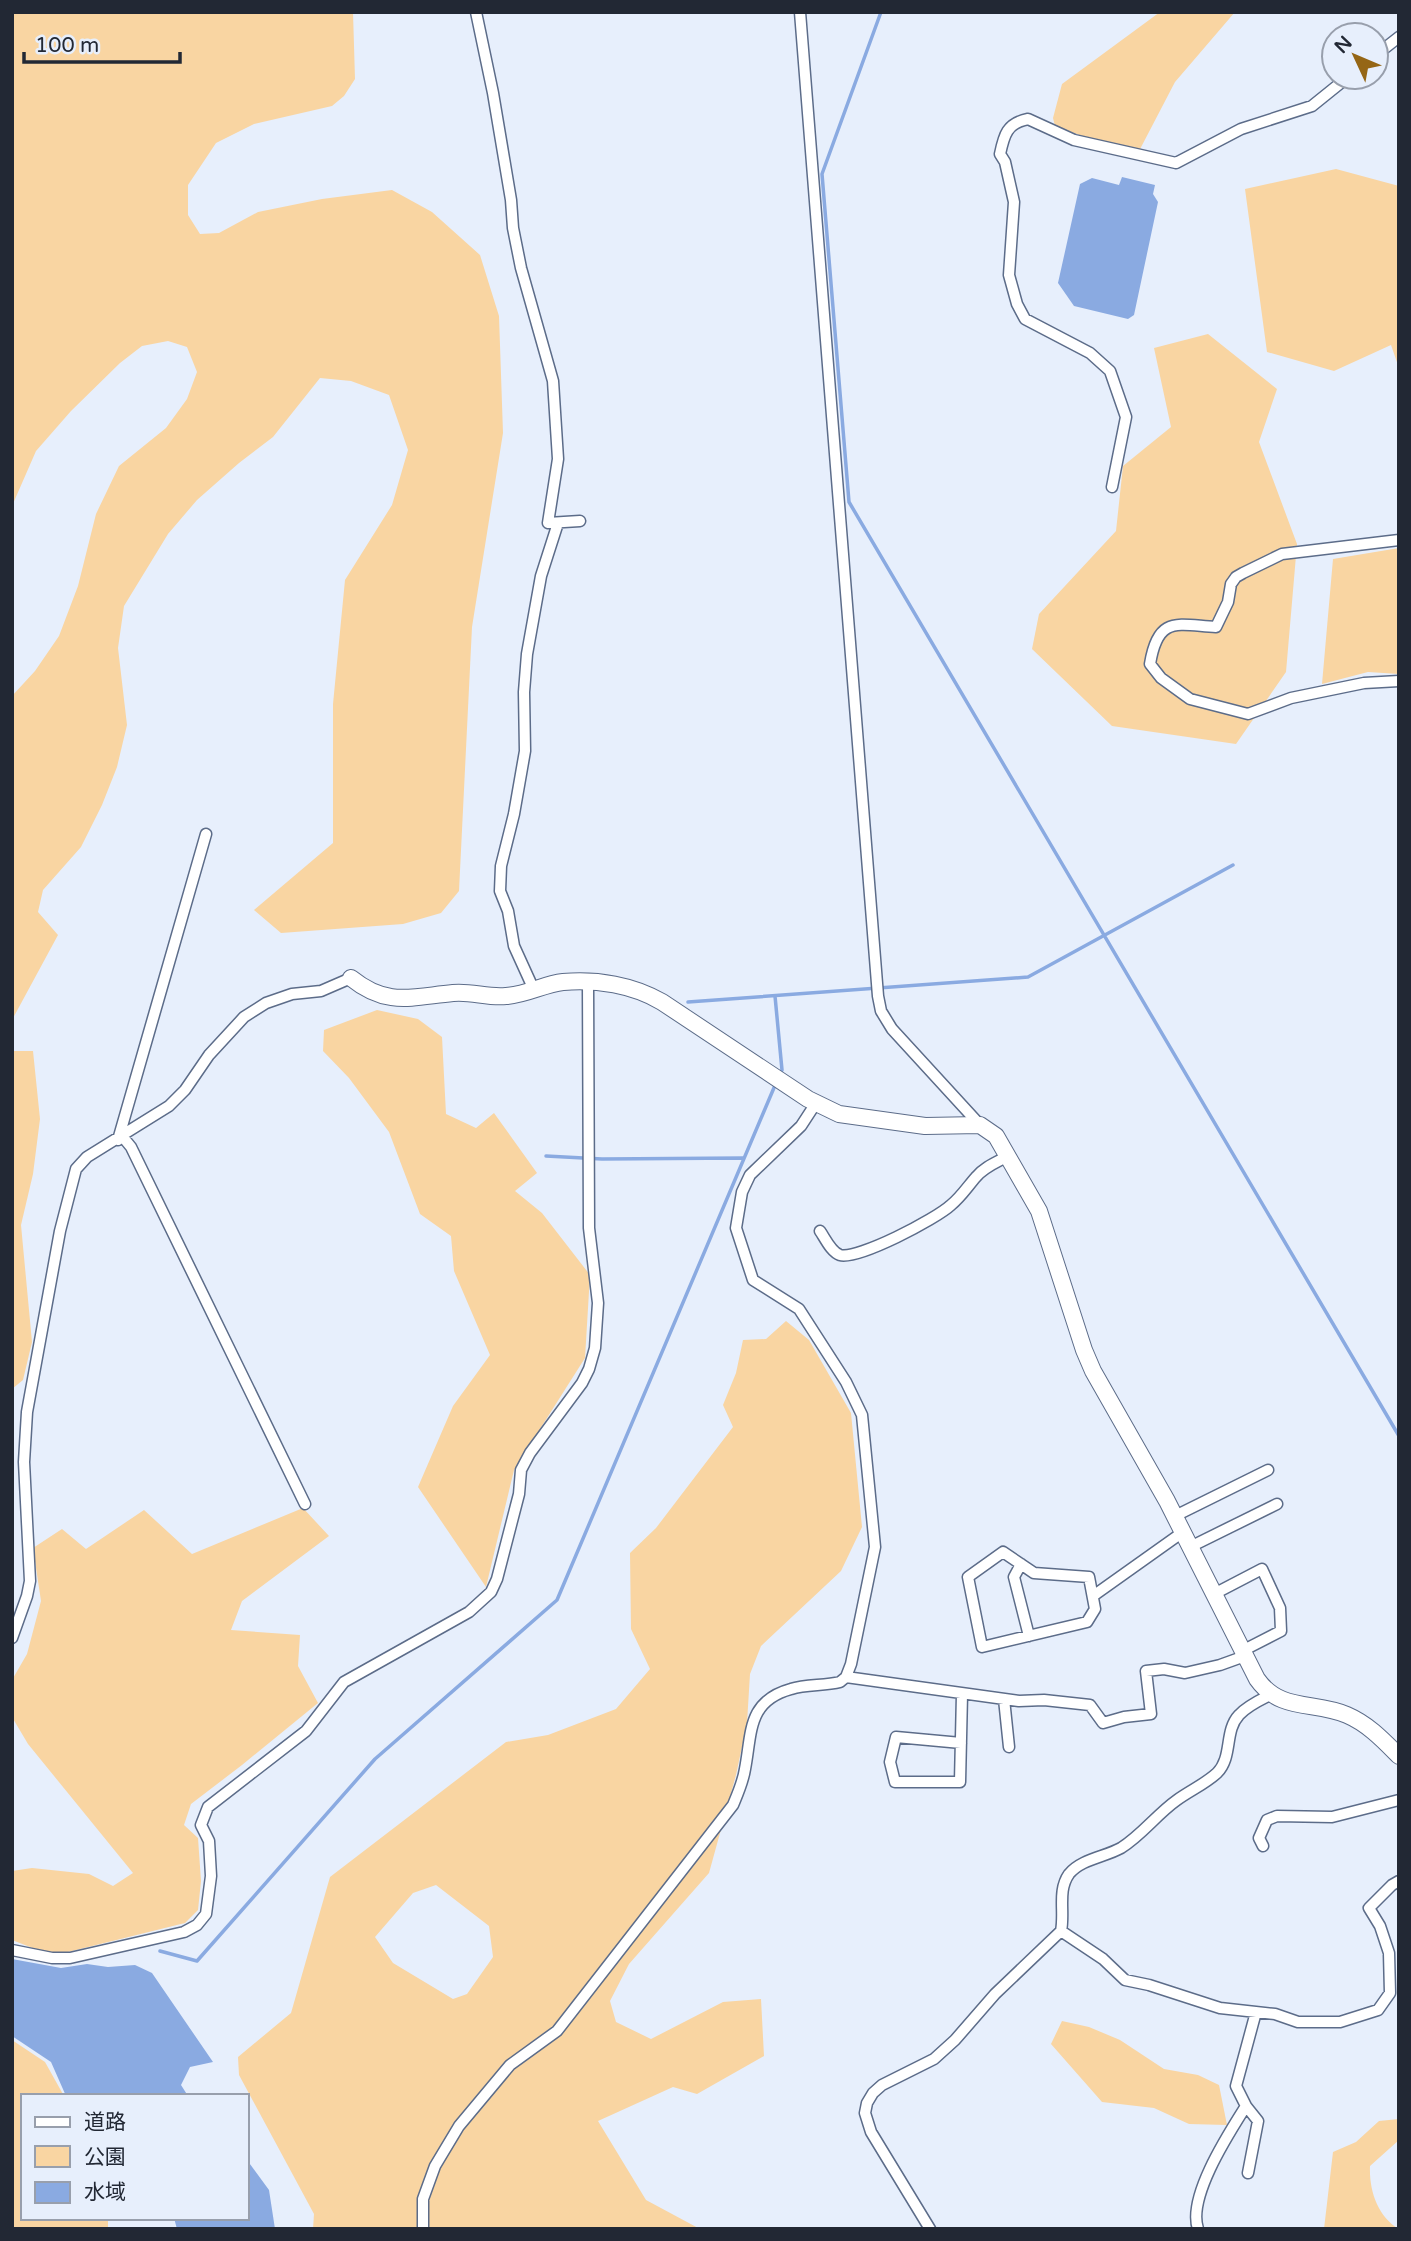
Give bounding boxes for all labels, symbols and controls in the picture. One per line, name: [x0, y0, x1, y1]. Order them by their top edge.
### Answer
scale bar: [24, 21, 180, 65]
north arrow: [1320, 21, 1390, 91]
text: N: [1330, 32, 1357, 58]
text: 100 m: [35, 33, 99, 58]
legend: [21, 2094, 248, 2220]
text: 道路: [84, 2110, 126, 2135]
text: 公園: [84, 2145, 126, 2170]
text: 水域: [84, 2180, 126, 2205]

